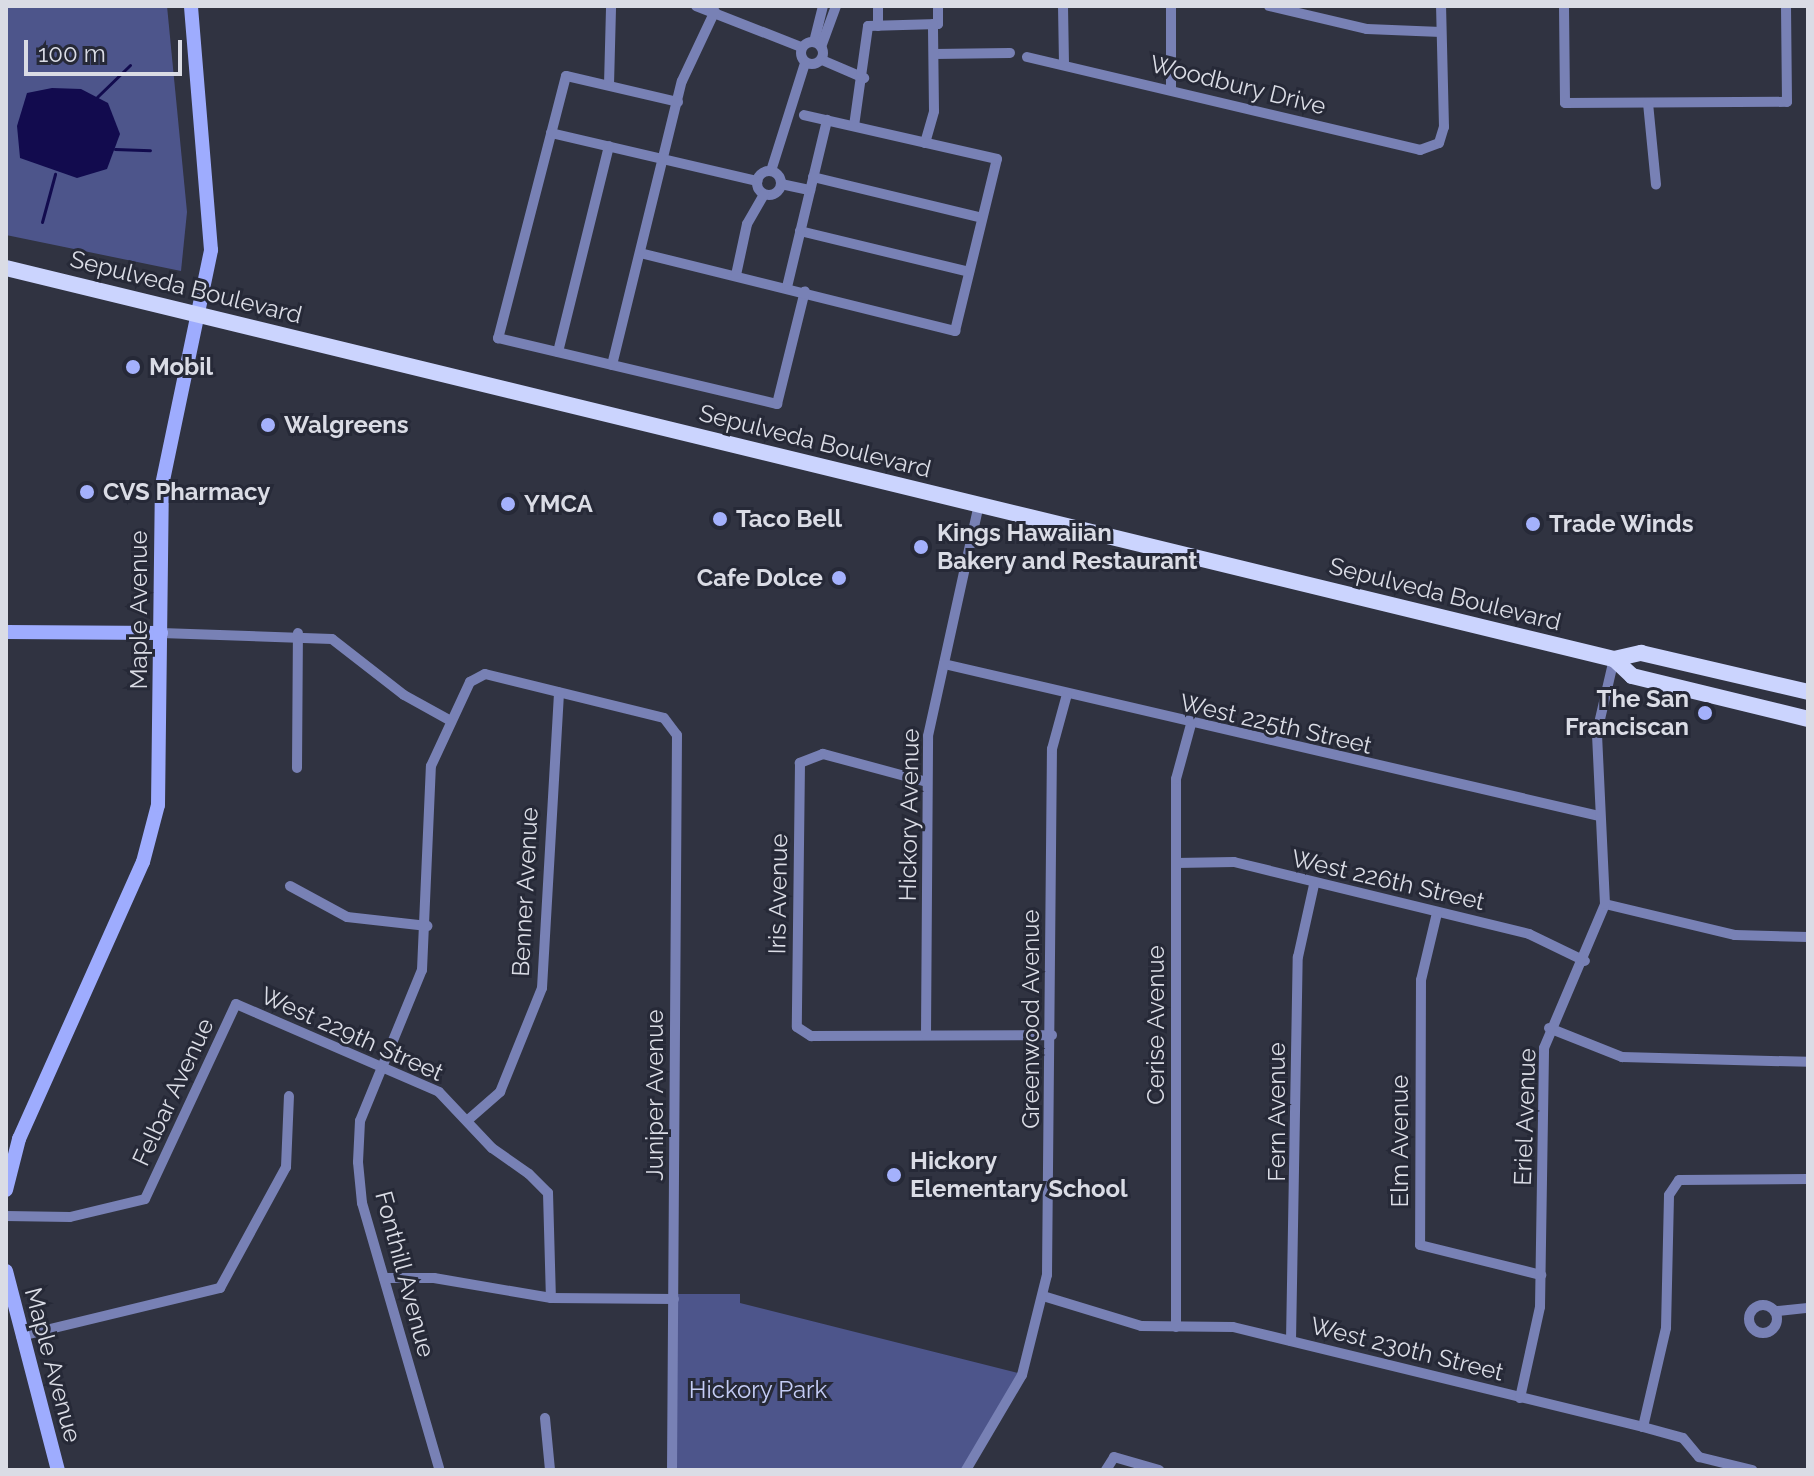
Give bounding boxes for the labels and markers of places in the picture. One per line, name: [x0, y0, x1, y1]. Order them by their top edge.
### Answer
place label: Mobil: [149, 353, 213, 381]
marker: Mobil: [124, 358, 142, 376]
place label: Walgreens: [284, 411, 409, 439]
marker: Walgreens: [259, 416, 277, 434]
place label: CVS Pharmacy: [103, 478, 271, 506]
marker: CVS Pharmacy: [78, 483, 96, 501]
place label: YMCA: [524, 490, 593, 518]
marker: YMCA: [499, 495, 517, 513]
place label: Taco Bell: [736, 505, 842, 533]
marker: Taco Bell: [711, 510, 729, 528]
place label: Trade Winds: [1549, 510, 1694, 538]
marker: Trade Winds: [1524, 515, 1542, 533]
place label: Kings Hawaiian Bakery and Restaurant: [937, 519, 1198, 575]
marker: Kings Hawaiian Bakery and Restaurant: [912, 538, 930, 556]
place label: Cafe Dolce: [697, 564, 823, 592]
marker: Cafe Dolce: [830, 569, 848, 587]
place label: The San Franciscan: [1565, 685, 1689, 741]
marker: The San Franciscan: [1696, 704, 1714, 722]
place label: Hickory Elementary School: [910, 1147, 1128, 1203]
marker: Hickory Elementary School: [885, 1166, 903, 1184]

